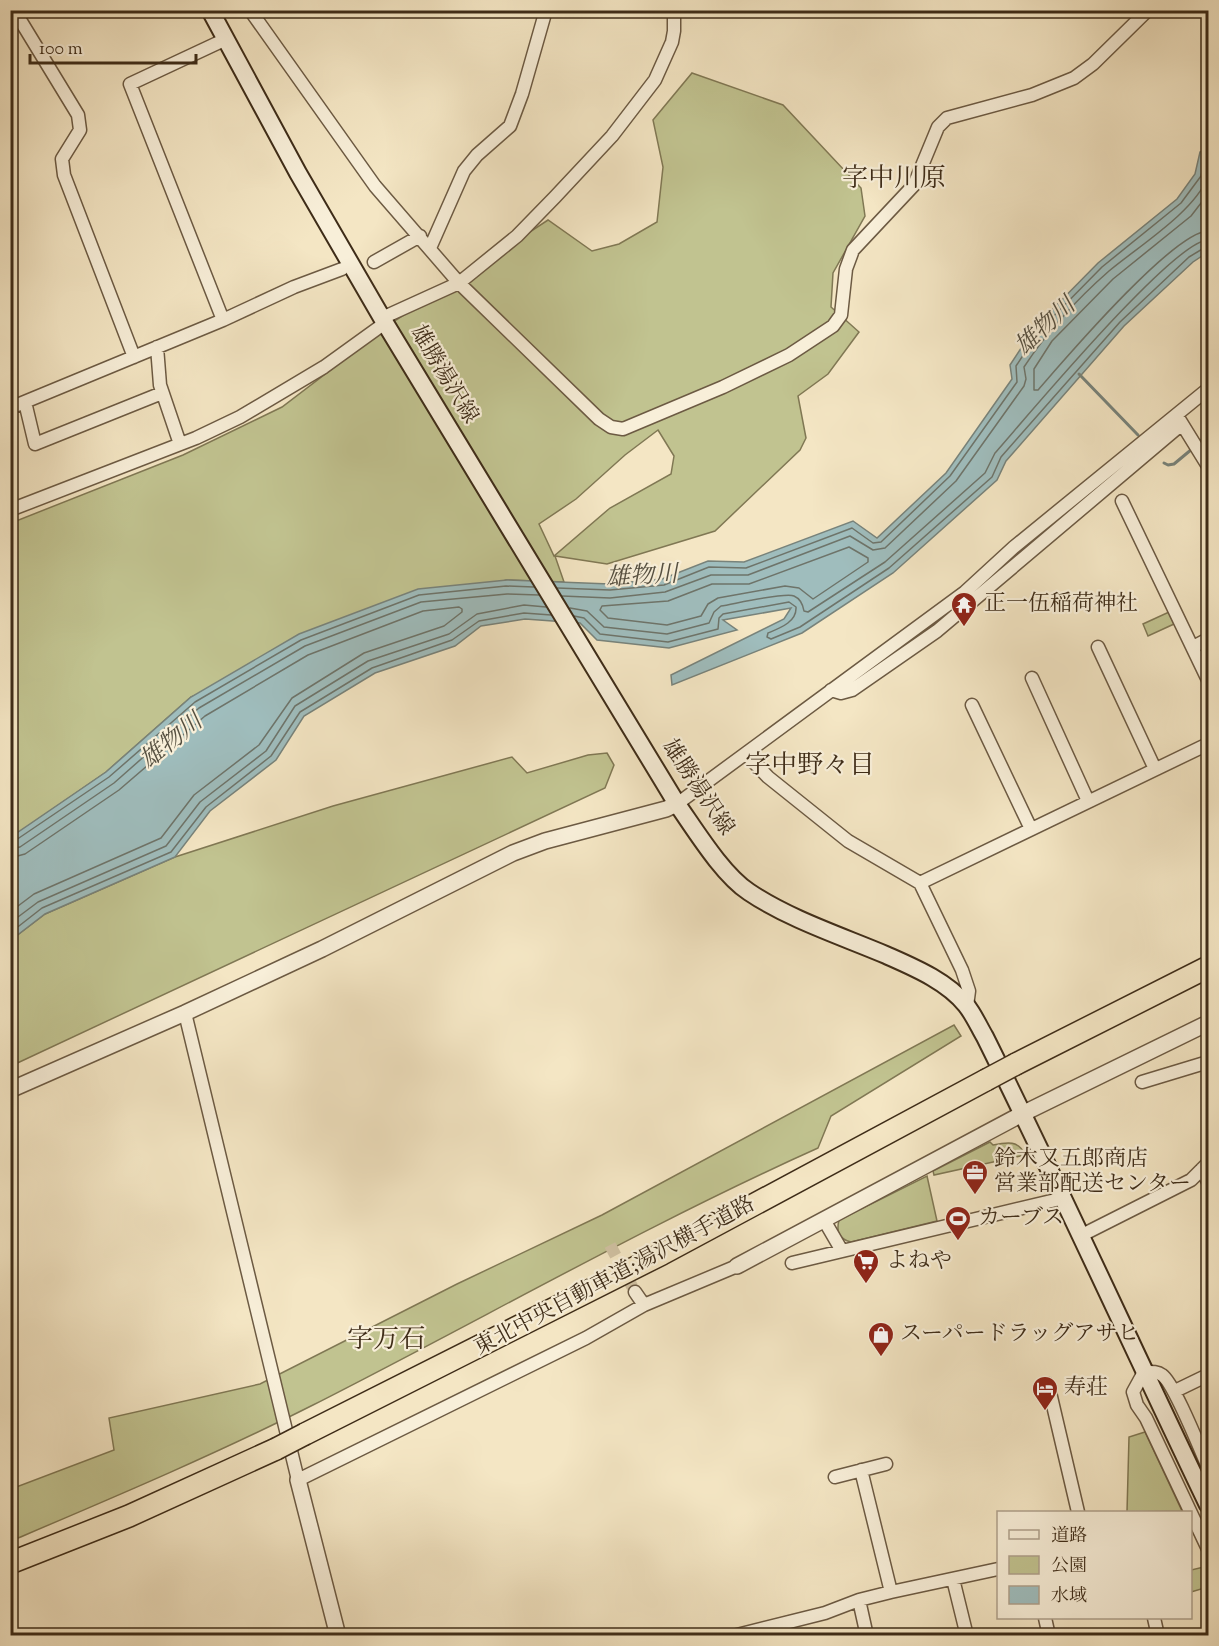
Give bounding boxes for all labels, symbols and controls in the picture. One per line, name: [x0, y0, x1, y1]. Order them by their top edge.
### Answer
scale bar: [30, 27, 196, 65]
text: 100 m: [39, 37, 83, 63]
district label: 字中川原: [842, 161, 946, 198]
water label: 雄物川: [1008, 288, 1086, 364]
street label: 雄勝湯沢線: [401, 320, 485, 430]
water label: 雄物川: [605, 558, 682, 596]
place label: 正一伍稲荷神社: [984, 589, 1138, 621]
temple icon: 正一伍稲荷神社: [949, 590, 979, 628]
water label: 雄物川: [133, 704, 213, 778]
street label: 雄勝湯沢線: [653, 733, 741, 843]
district label: 字中野々目: [745, 748, 875, 785]
place label: 鈴木又五郎商店 営業部配送センター: [994, 1144, 1191, 1201]
office icon: 鈴木又五郎商店 営業部配送センター: [960, 1158, 990, 1196]
street label: 東北中央自動車道;湯沢横手道路: [469, 1189, 761, 1365]
place label: カーブス: [978, 1203, 1064, 1235]
sports icon: カーブス: [943, 1204, 973, 1242]
place label: よねや: [886, 1246, 952, 1278]
supermarket icon: よねや: [851, 1247, 881, 1285]
place label: スーパードラッグアサヒ: [900, 1319, 1139, 1351]
shop icon: スーパードラッグアサヒ: [866, 1320, 896, 1358]
district label: 字万石: [347, 1322, 425, 1359]
place label: 寿荘: [1064, 1373, 1108, 1405]
hotel icon: 寿荘: [1030, 1374, 1060, 1412]
legend: [997, 1511, 1192, 1619]
text: 道路: [1051, 1524, 1087, 1550]
text: 公園: [1051, 1554, 1087, 1580]
text: 水域: [1051, 1584, 1087, 1610]

